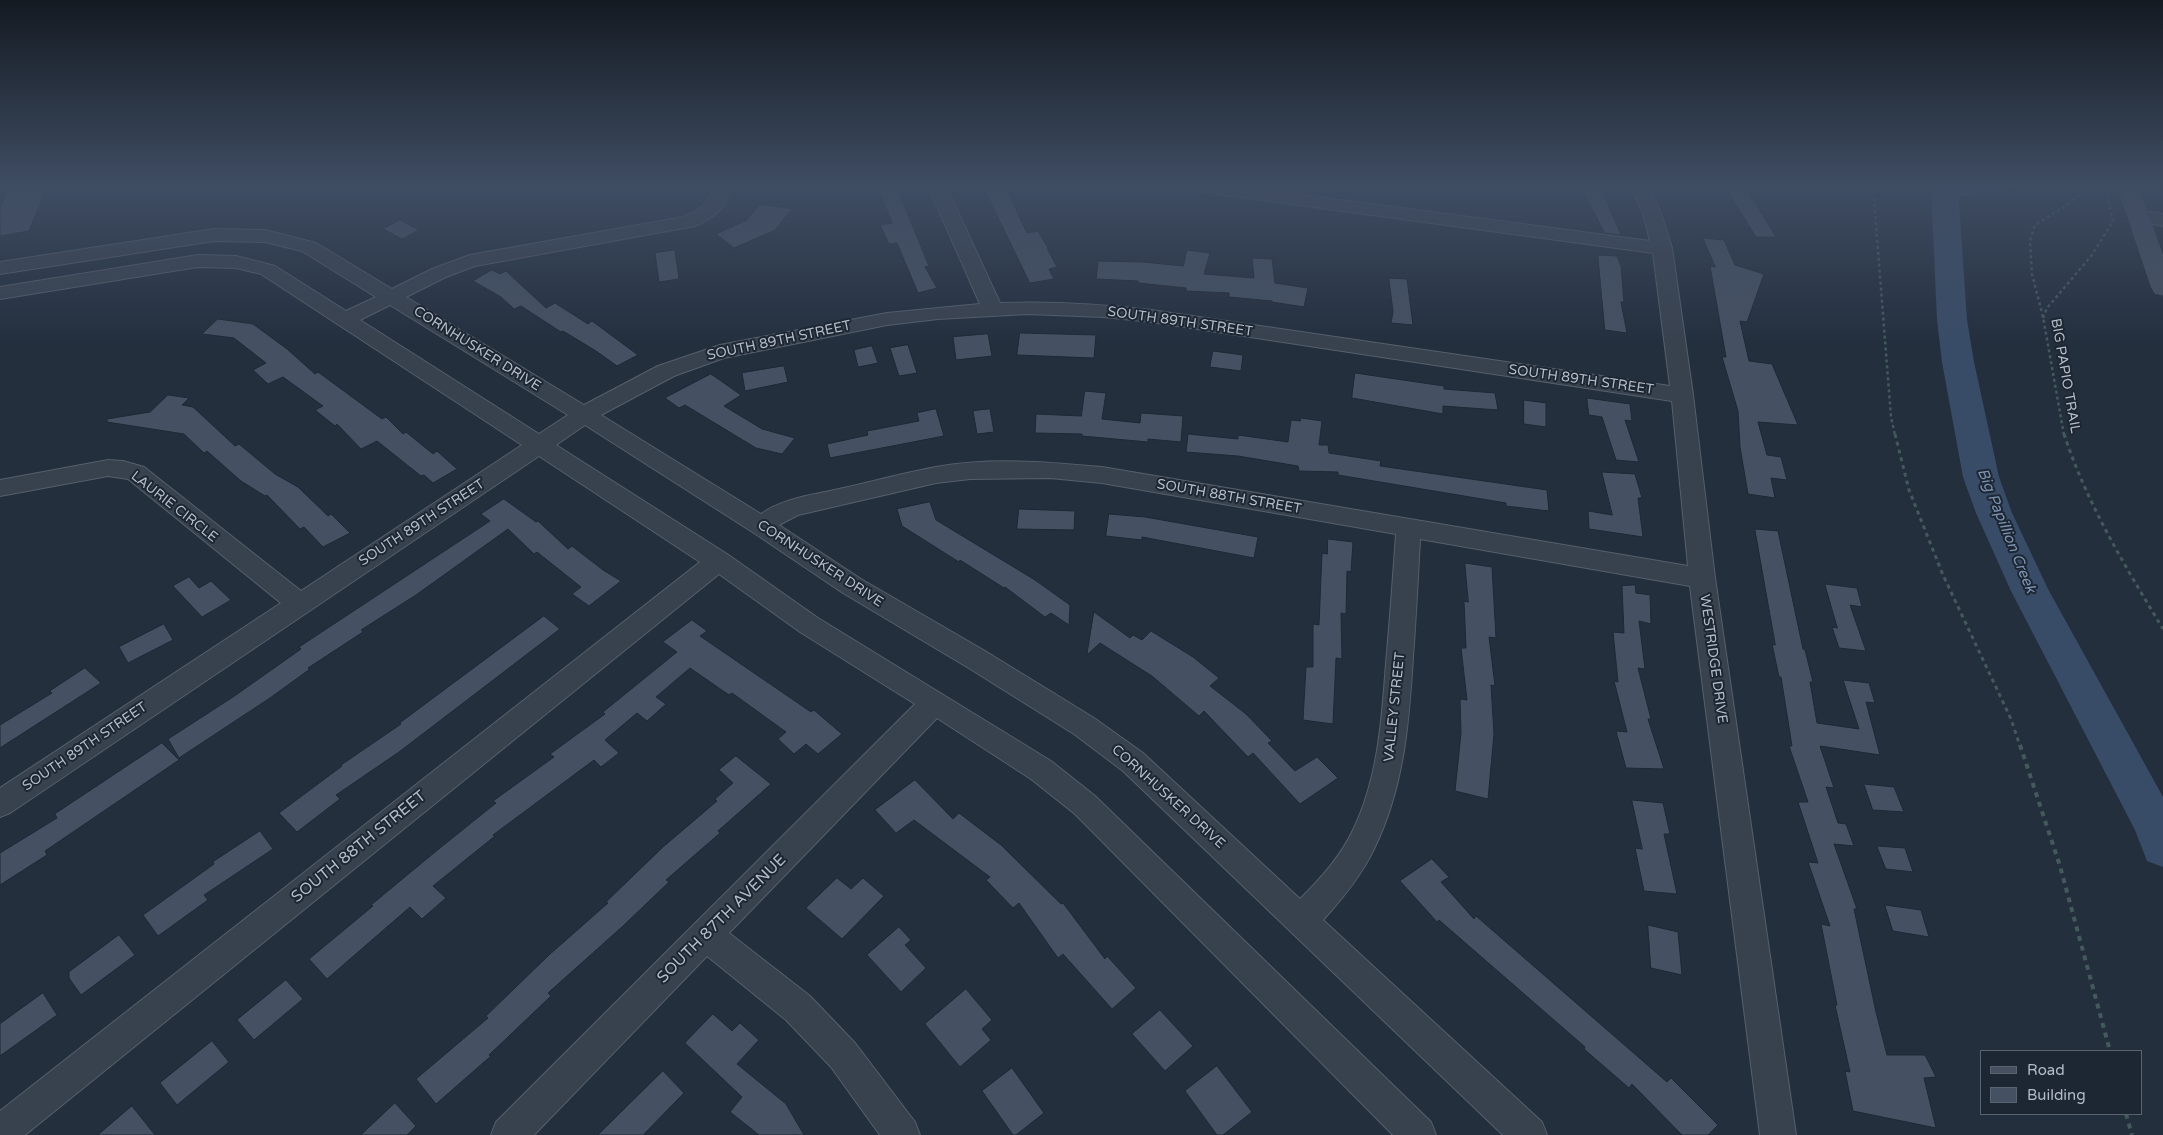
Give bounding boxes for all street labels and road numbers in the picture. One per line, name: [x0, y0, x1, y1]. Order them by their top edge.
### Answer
street label: CORNHUSKER DRIVE: [410, 303, 544, 395]
street label: SOUTH 89TH STREET: [1106, 303, 1254, 341]
street label: BIG PAPIO TRAIL: [2047, 317, 2083, 435]
street label: SOUTH 89TH STREET: [706, 318, 852, 364]
street label: SOUTH 89TH STREET: [1507, 361, 1655, 399]
street label: LAURIE CIRCLE: [127, 468, 221, 546]
street label: SOUTH 89TH STREET: [356, 476, 488, 570]
street label: SOUTH 88TH STREET: [1155, 476, 1303, 518]
street label: CORNHUSKER DRIVE: [754, 517, 886, 611]
street label: WESTRIDGE DRIVE: [1696, 593, 1730, 725]
street label: VALLEY STREET: [1381, 651, 1409, 763]
street label: SOUTH 89TH STREET: [20, 699, 150, 795]
street label: CORNHUSKER DRIVE: [1108, 742, 1228, 852]
street label: SOUTH 88TH STREET: [288, 787, 430, 907]
street label: SOUTH 87TH AVENUE: [653, 850, 791, 988]

